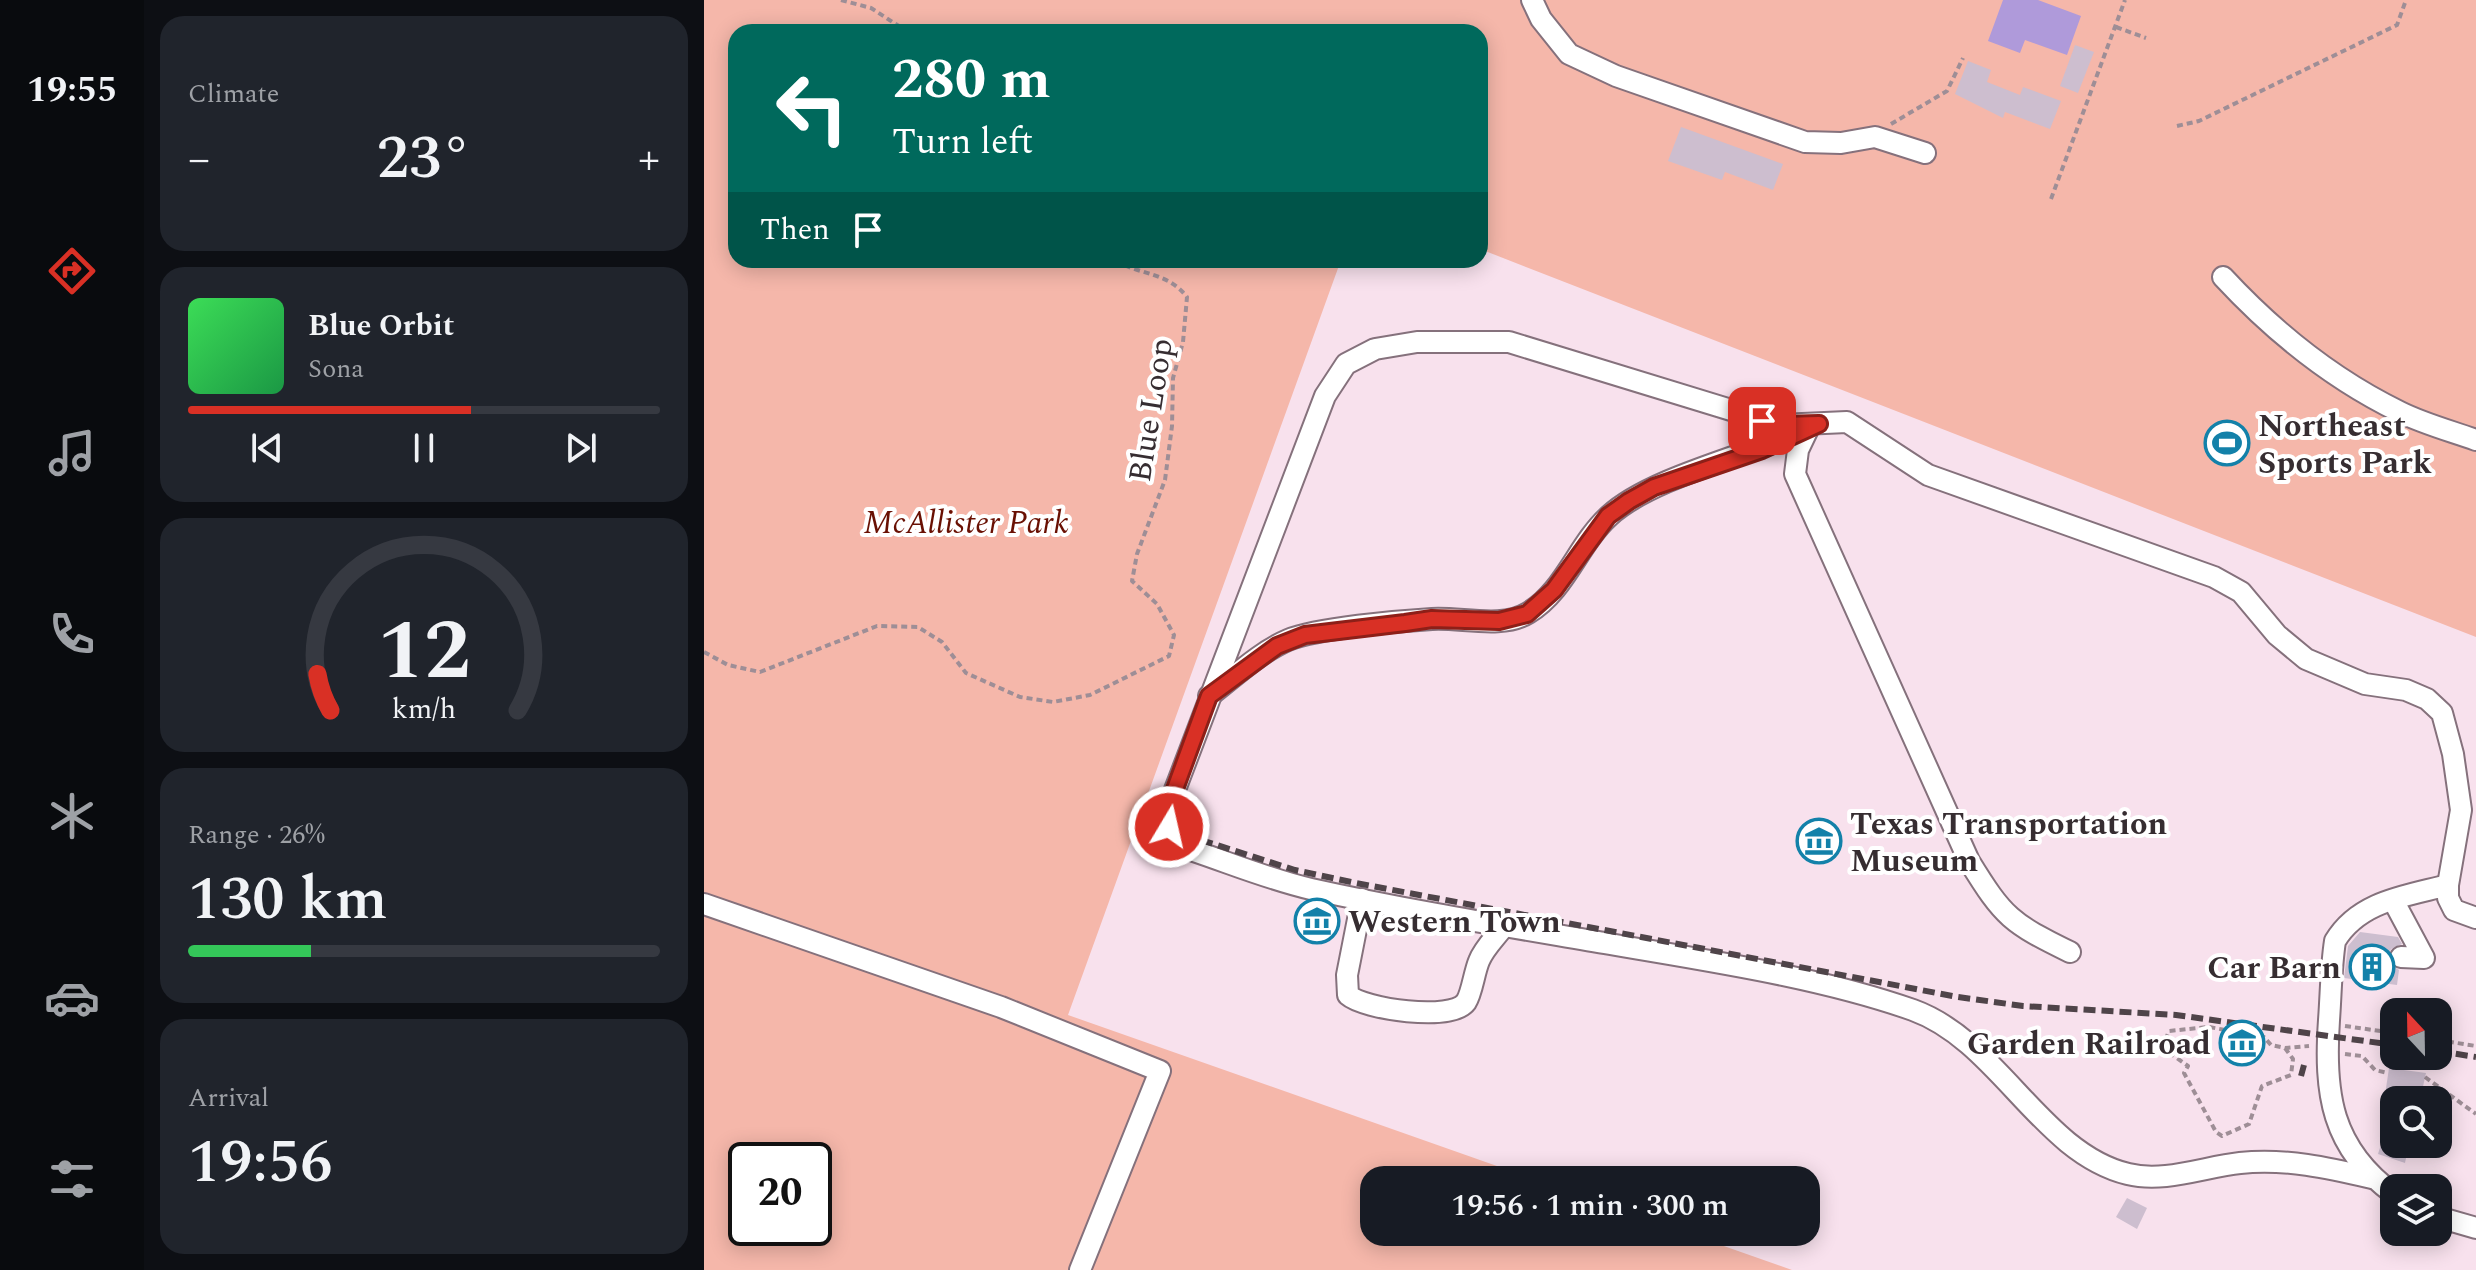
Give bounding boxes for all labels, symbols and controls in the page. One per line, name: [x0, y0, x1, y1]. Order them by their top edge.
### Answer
text: 280 m: [892, 38, 1051, 123]
icon: left: [760, 56, 864, 160]
text: 19:55: [27, 63, 117, 118]
text: Climate: [188, 74, 279, 114]
text: 23°: [377, 113, 471, 205]
text: Turn left: [892, 115, 1033, 170]
text: −: [188, 126, 210, 193]
text: +: [638, 126, 660, 193]
text: Then: [760, 207, 830, 253]
icon: arrive: [846, 208, 890, 252]
icon: directions: [44, 243, 100, 299]
text: Blue Orbit: [308, 303, 454, 349]
street label: Blue Loop: [1116, 335, 1187, 486]
text: Sona: [308, 349, 364, 389]
pin: [1728, 387, 1796, 455]
icon: arrive: [1740, 399, 1784, 443]
place label: Northeast Sports Park: [2258, 402, 2433, 488]
sports icon: Northeast Sports Park: [2203, 419, 2251, 467]
icon: music: [44, 425, 100, 481]
icon: previous: [245, 426, 289, 470]
icon: pause: [402, 426, 446, 470]
icon: next: [559, 426, 603, 470]
park label: McAllister Park: [863, 499, 1069, 548]
text: 12: [377, 589, 471, 716]
icon: phone: [44, 606, 100, 662]
text: km/h: [392, 688, 456, 731]
position arrow: [1127, 785, 1211, 869]
icon: climate: [44, 788, 100, 844]
place label: Texas Transportation Museum: [1850, 800, 2167, 886]
text: Range · 26%: [188, 815, 325, 855]
museum icon: Texas Transportation Museum: [1795, 817, 1843, 865]
text: 130 km: [188, 854, 388, 946]
museum icon: Western Town: [1293, 897, 1341, 945]
place label: Western Town: [1348, 898, 1561, 947]
building icon: Car Barn: [2348, 943, 2396, 991]
place label: Car Barn: [2207, 944, 2341, 993]
icon: car: [44, 970, 100, 1026]
north arrow: [2380, 998, 2452, 1070]
map controls: [2380, 998, 2452, 1246]
museum icon: Garden Railroad: [2218, 1019, 2266, 1067]
place label: Garden Railroad: [1967, 1020, 2211, 1069]
text: Arrival: [188, 1078, 269, 1118]
button: search: [2380, 1086, 2452, 1158]
text: 19:56: [188, 1117, 332, 1209]
speed limit sign: 20: [728, 1142, 832, 1246]
icon: filters: [44, 1151, 100, 1207]
button: layers: [2380, 1174, 2452, 1246]
text: 19:56 · 1 min · 300 m: [1451, 1183, 1729, 1229]

